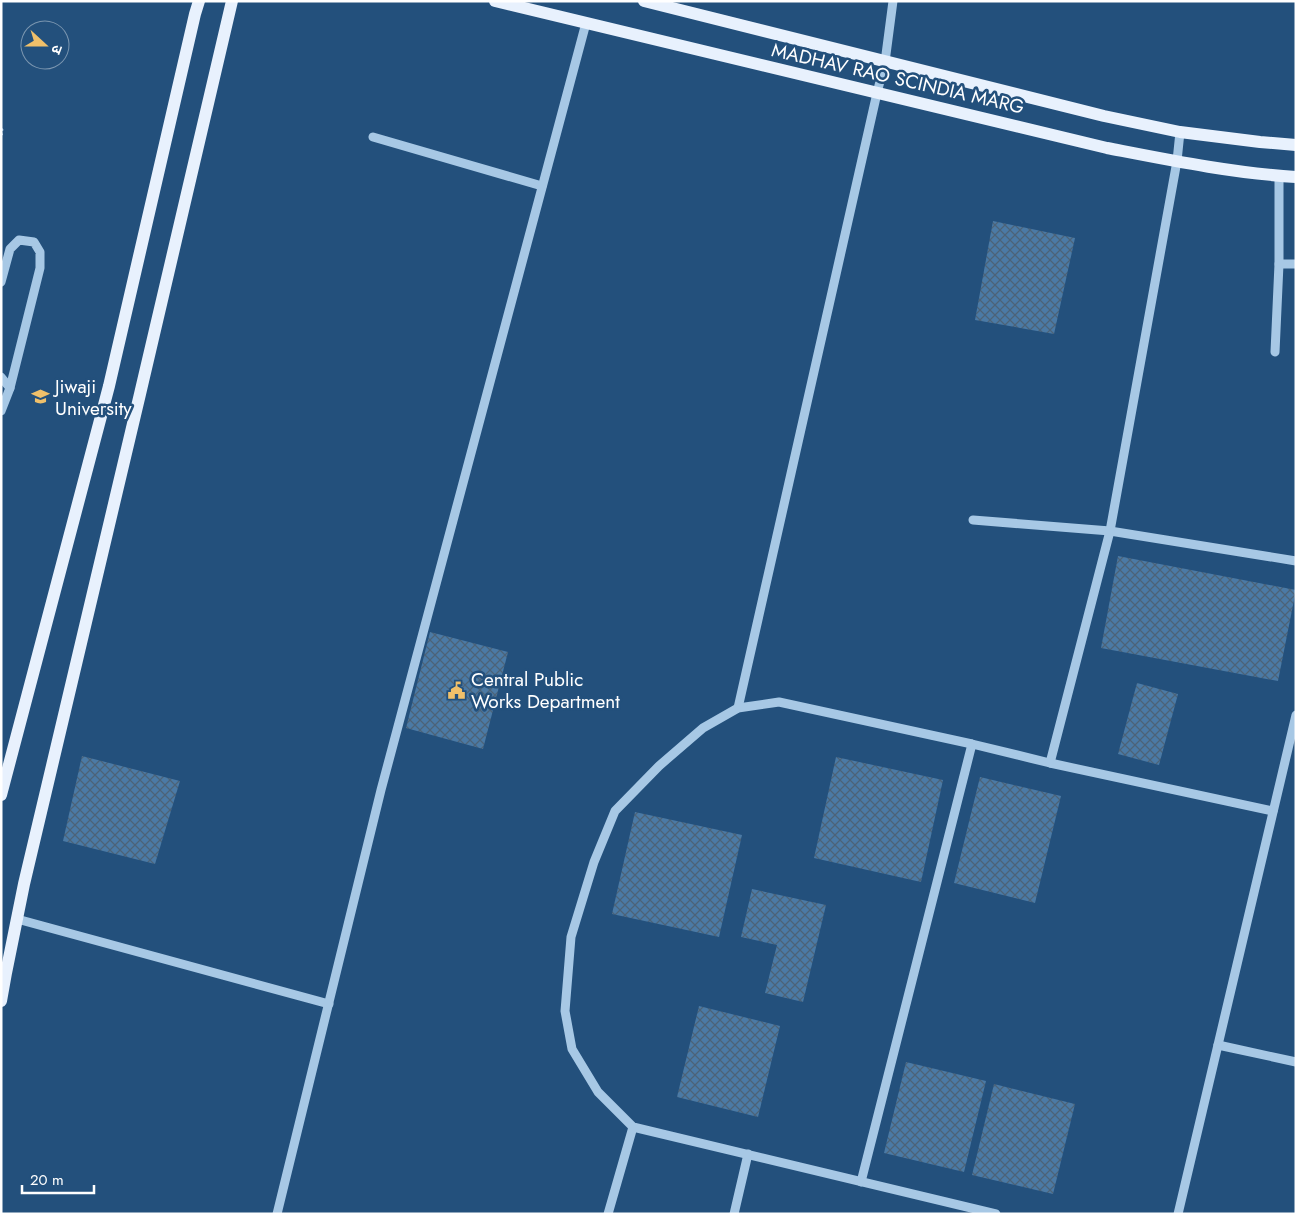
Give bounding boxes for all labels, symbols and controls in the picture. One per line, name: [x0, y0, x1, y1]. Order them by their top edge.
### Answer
north arrow: [20, 20, 70, 70]
street label: MADHAV RAO SCINDIA MARG: [769, 36, 1027, 121]
text: उ: [46, 42, 68, 58]
place label: Jiwaji University: [52, 373, 132, 422]
school or university icon: Jiwaji University: [31, 387, 51, 407]
place label: Central Public Works Department: [471, 666, 620, 715]
public building icon: Central Public Works Department: [447, 680, 467, 700]
scale bar: [22, 1162, 95, 1194]
text: 20 m: [30, 1169, 64, 1191]

